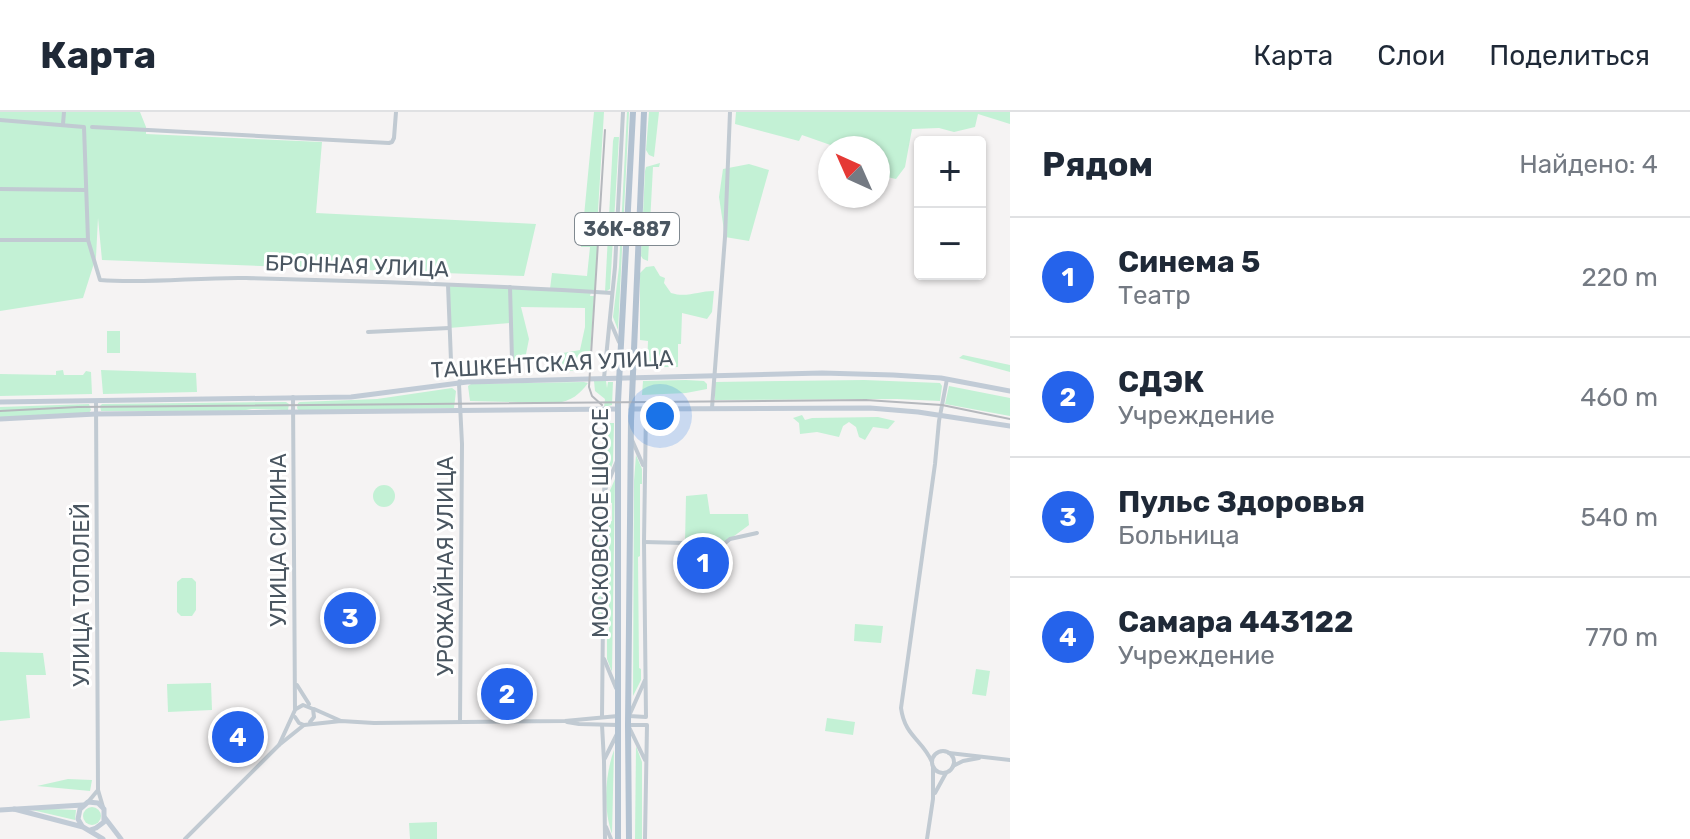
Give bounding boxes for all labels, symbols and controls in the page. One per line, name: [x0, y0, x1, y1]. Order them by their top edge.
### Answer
text: Карта: [40, 32, 156, 78]
text: Карта: [1253, 39, 1333, 72]
text: Слои: [1377, 39, 1445, 72]
text: Поделиться: [1489, 39, 1650, 72]
north arrow: [818, 136, 890, 208]
map controls: [914, 136, 986, 280]
button: +: [914, 136, 986, 208]
text: Рядом: [1042, 144, 1153, 185]
text: Найдено: 4: [1519, 149, 1658, 180]
button: −: [914, 208, 986, 280]
road number: 36К-887: [575, 213, 679, 245]
text: Синема 5: [1118, 244, 1260, 280]
street label: БРОННАЯ УЛИЦА: [264, 249, 450, 283]
text: 1: [1062, 262, 1074, 293]
text: 220 m: [1581, 262, 1658, 293]
text: Театр: [1118, 280, 1191, 311]
street label: ТАШКЕНТСКАЯ УЛИЦА: [430, 344, 674, 384]
text: СДЭК: [1118, 364, 1204, 400]
text: 2: [1060, 382, 1076, 413]
text: 460 m: [1580, 382, 1658, 413]
your location: [640, 396, 680, 436]
text: Учреждение: [1118, 400, 1275, 431]
street label: МОСКОВСКОЕ ШОССЕ: [587, 408, 614, 638]
street label: УЛИЦА СИЛИНА: [265, 453, 292, 627]
street label: УРОЖАЙНАЯ УЛИЦА: [432, 456, 459, 676]
text: Пульс Здоровья: [1118, 484, 1365, 520]
text: 3: [1059, 502, 1077, 533]
text: 540 m: [1580, 502, 1658, 533]
street label: УЛИЦА ТОПОЛЕЙ: [68, 503, 95, 687]
text: Больница: [1118, 520, 1240, 551]
pin: 1: [677, 533, 729, 593]
pin: 3: [324, 588, 376, 648]
text: Самара 443122: [1118, 604, 1353, 640]
text: 4: [1059, 622, 1077, 653]
text: 770 m: [1585, 622, 1658, 653]
text: Учреждение: [1118, 640, 1275, 671]
pin: 2: [481, 664, 533, 724]
pin: 4: [212, 707, 264, 767]

